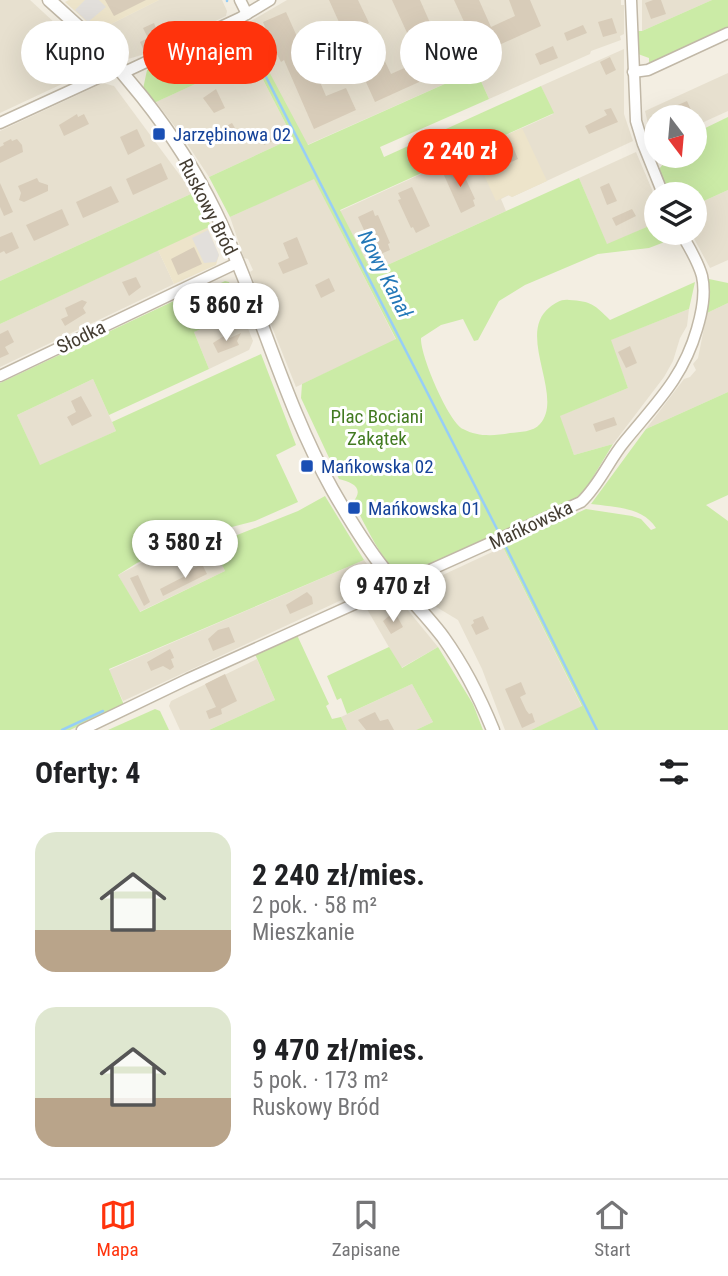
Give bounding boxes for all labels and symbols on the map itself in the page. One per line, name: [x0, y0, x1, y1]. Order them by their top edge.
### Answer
north arrow: [644, 105, 707, 168]
place label: Jarzębinowa 02: [173, 123, 291, 146]
marker: Jarzębinowa 02: [151, 126, 167, 142]
pin: 2 240 zł: [388, 130, 532, 189]
street label: Ruskowy Bród: [174, 155, 242, 259]
water label: Nowy Kanał: [353, 226, 418, 323]
pin: 5 860 zł: [154, 284, 298, 343]
street label: Słodka: [53, 315, 109, 359]
park label: Plac Bociani Zakątek: [331, 405, 423, 450]
place label: Mańkowska 02: [321, 455, 434, 478]
marker: Mańkowska 02: [299, 458, 315, 474]
street label: Mańkowska: [486, 496, 576, 554]
place label: Mańkowska 01: [368, 497, 481, 520]
marker: Mańkowska 01: [346, 500, 362, 516]
pin: 3 580 zł: [113, 520, 257, 580]
pin: 9 470 zł: [321, 564, 465, 624]

